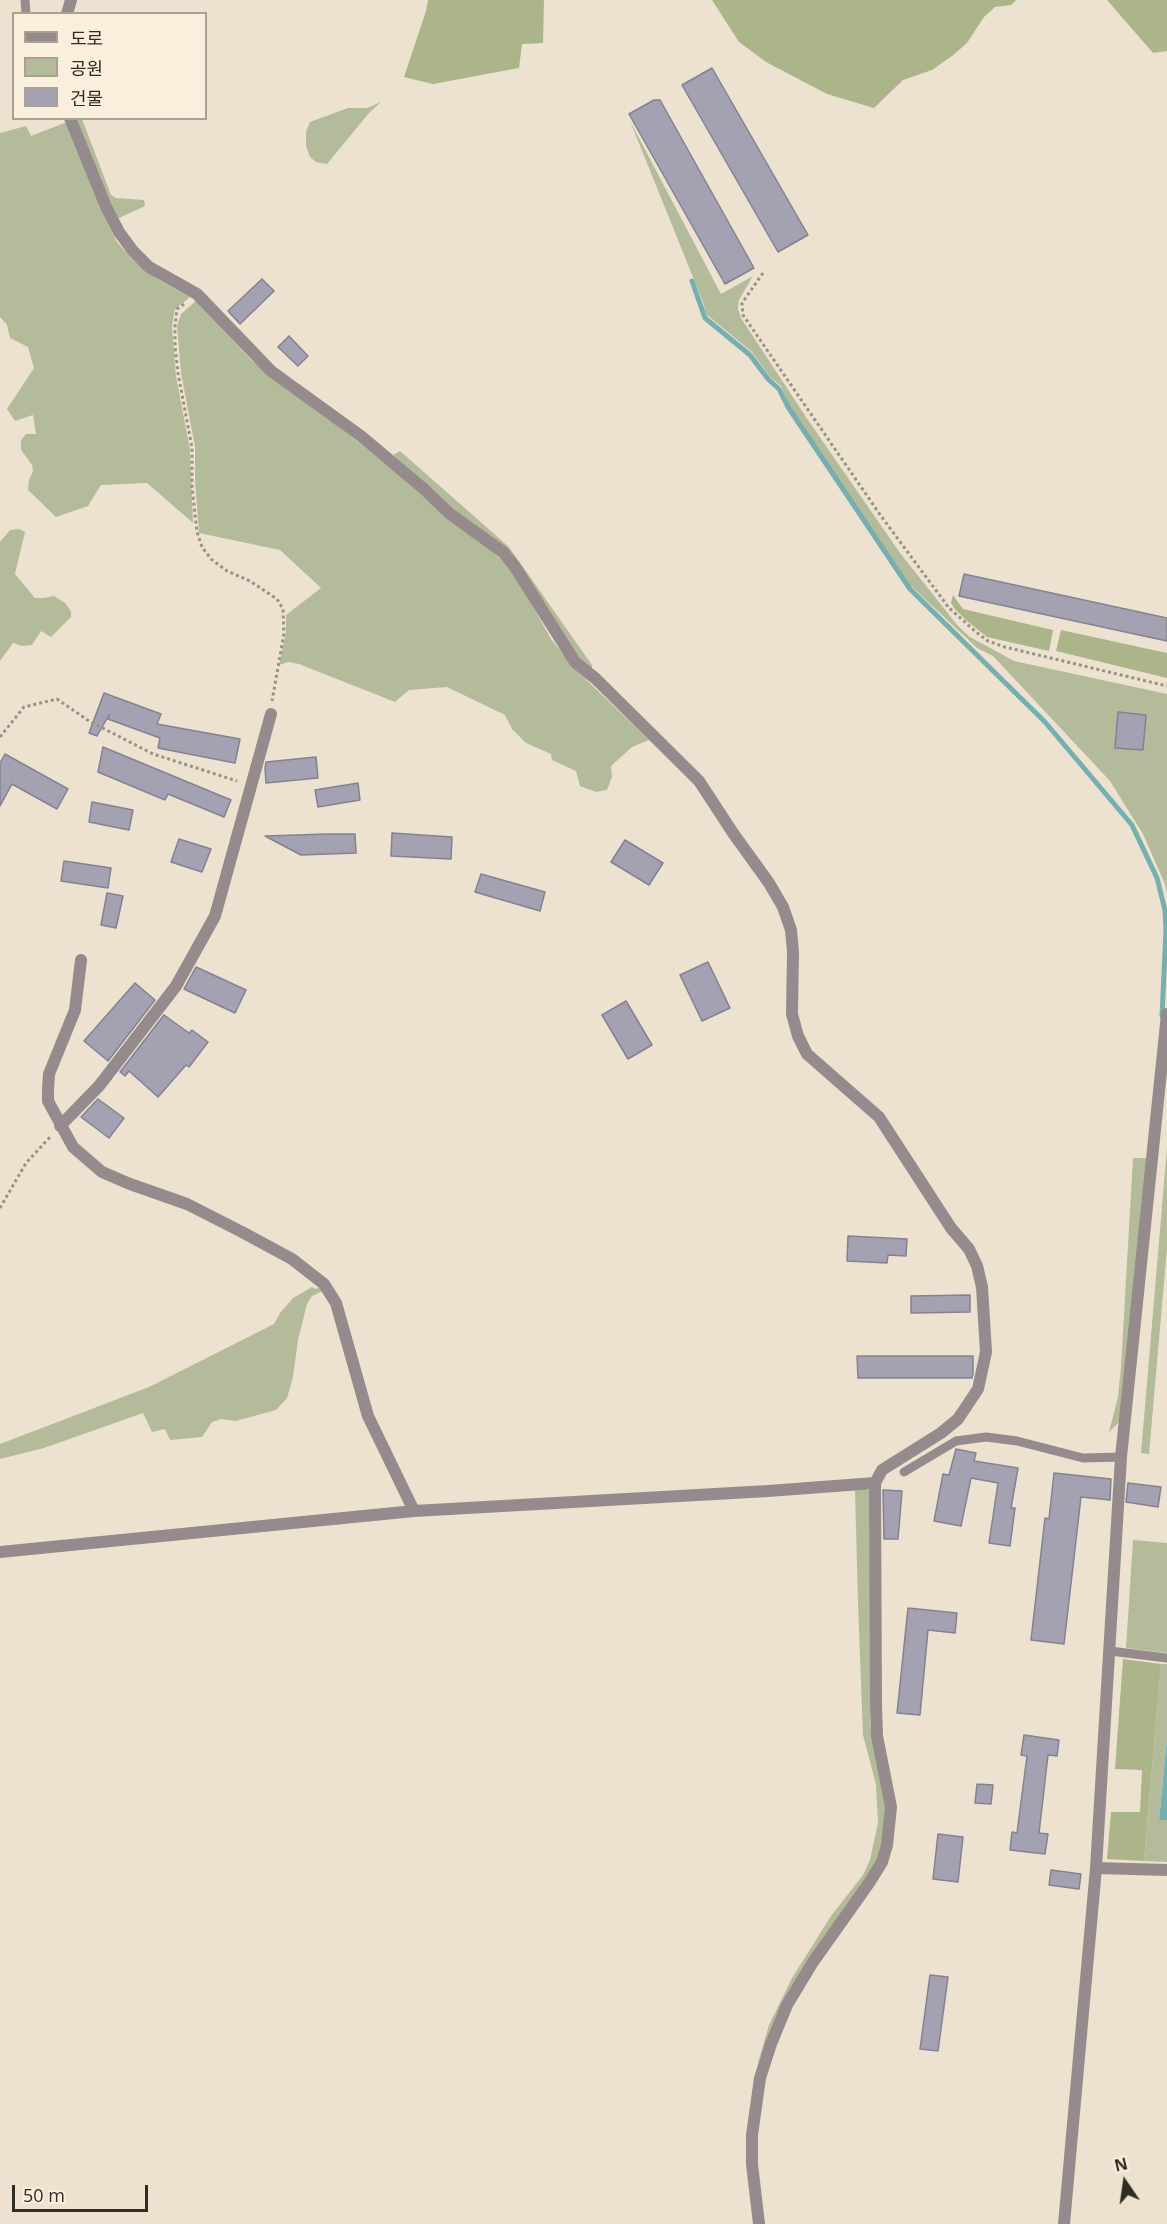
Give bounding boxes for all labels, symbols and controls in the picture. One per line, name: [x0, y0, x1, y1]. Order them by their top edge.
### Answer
legend: [12, 12, 207, 120]
text: 도로: [70, 26, 103, 50]
text: 공원: [70, 56, 103, 80]
text: 건물: [70, 86, 103, 110]
north arrow: [1095, 2152, 1155, 2212]
text: N: [1112, 2152, 1130, 2177]
scale bar: [15, 2173, 152, 2211]
text: 50 m: [23, 2183, 65, 2207]

